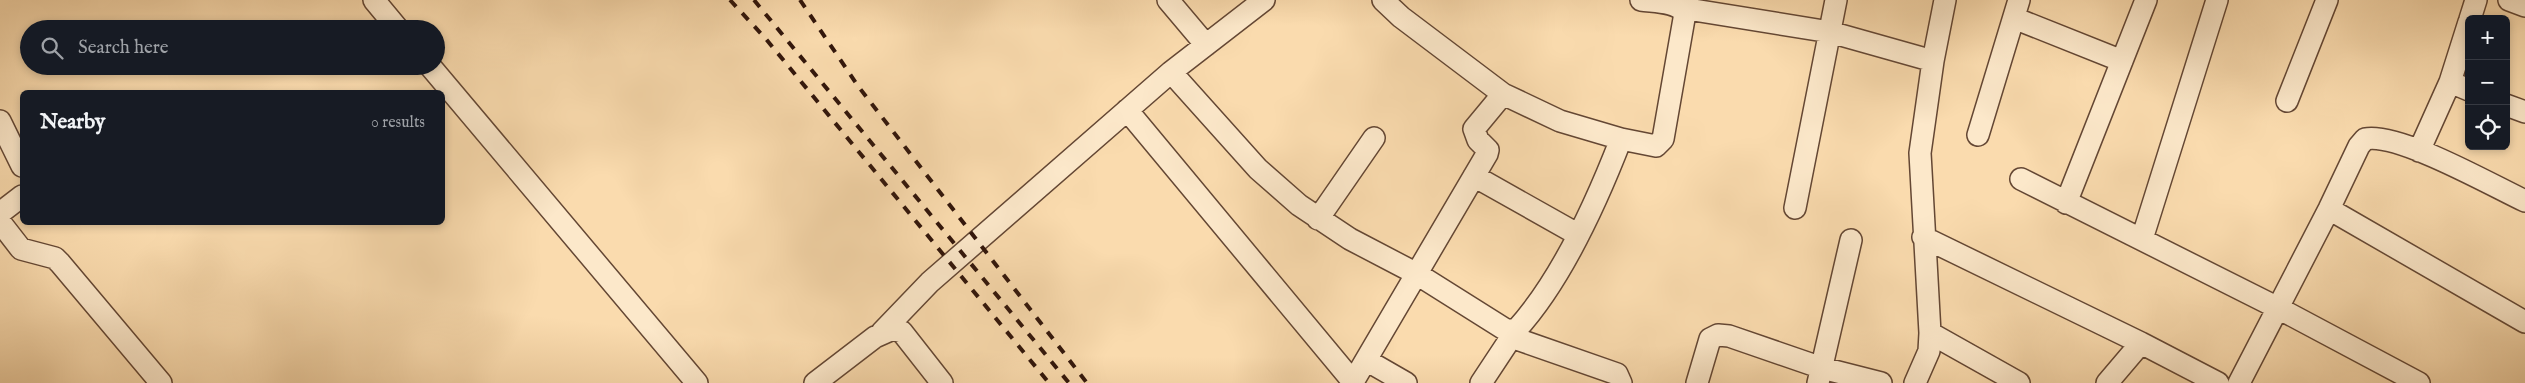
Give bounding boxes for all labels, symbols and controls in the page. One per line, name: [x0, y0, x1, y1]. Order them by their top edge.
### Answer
map controls: [2465, 15, 2510, 150]
button: +: [2465, 15, 2510, 60]
search box: [20, 20, 445, 75]
icon: search: [38, 34, 66, 62]
text: Search here: [78, 36, 169, 60]
button: −: [2465, 60, 2510, 105]
button: locate: [2465, 105, 2510, 150]
text: Nearby: [40, 109, 105, 136]
text: 0 results: [371, 113, 425, 133]

